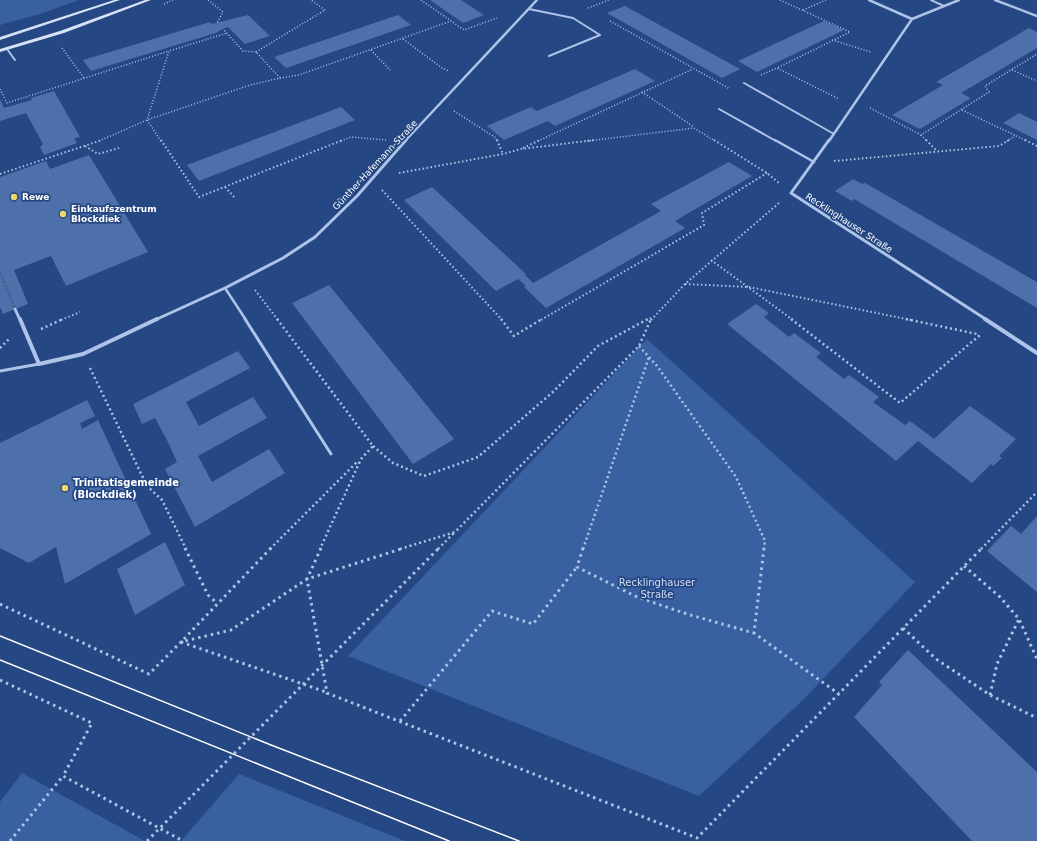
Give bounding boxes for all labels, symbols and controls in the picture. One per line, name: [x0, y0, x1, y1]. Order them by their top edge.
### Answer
street label: Günther-Hafemann-Straße: [331, 118, 420, 212]
street label: Recklinghauser Straße: [804, 191, 895, 255]
marker: Rewe: [9, 192, 19, 202]
place label: Rewe: [22, 192, 49, 202]
place label: Einkaufszentrum Blockdiek: [71, 204, 157, 224]
marker: Einkaufszentrum Blockdiek: [58, 209, 68, 219]
place label: Trinitatisgemeinde (Blockdiek): [73, 477, 179, 500]
marker: Trinitatisgemeinde (Blockdiek): [60, 483, 70, 493]
park label: Recklinghauser Straße: [619, 577, 696, 600]

